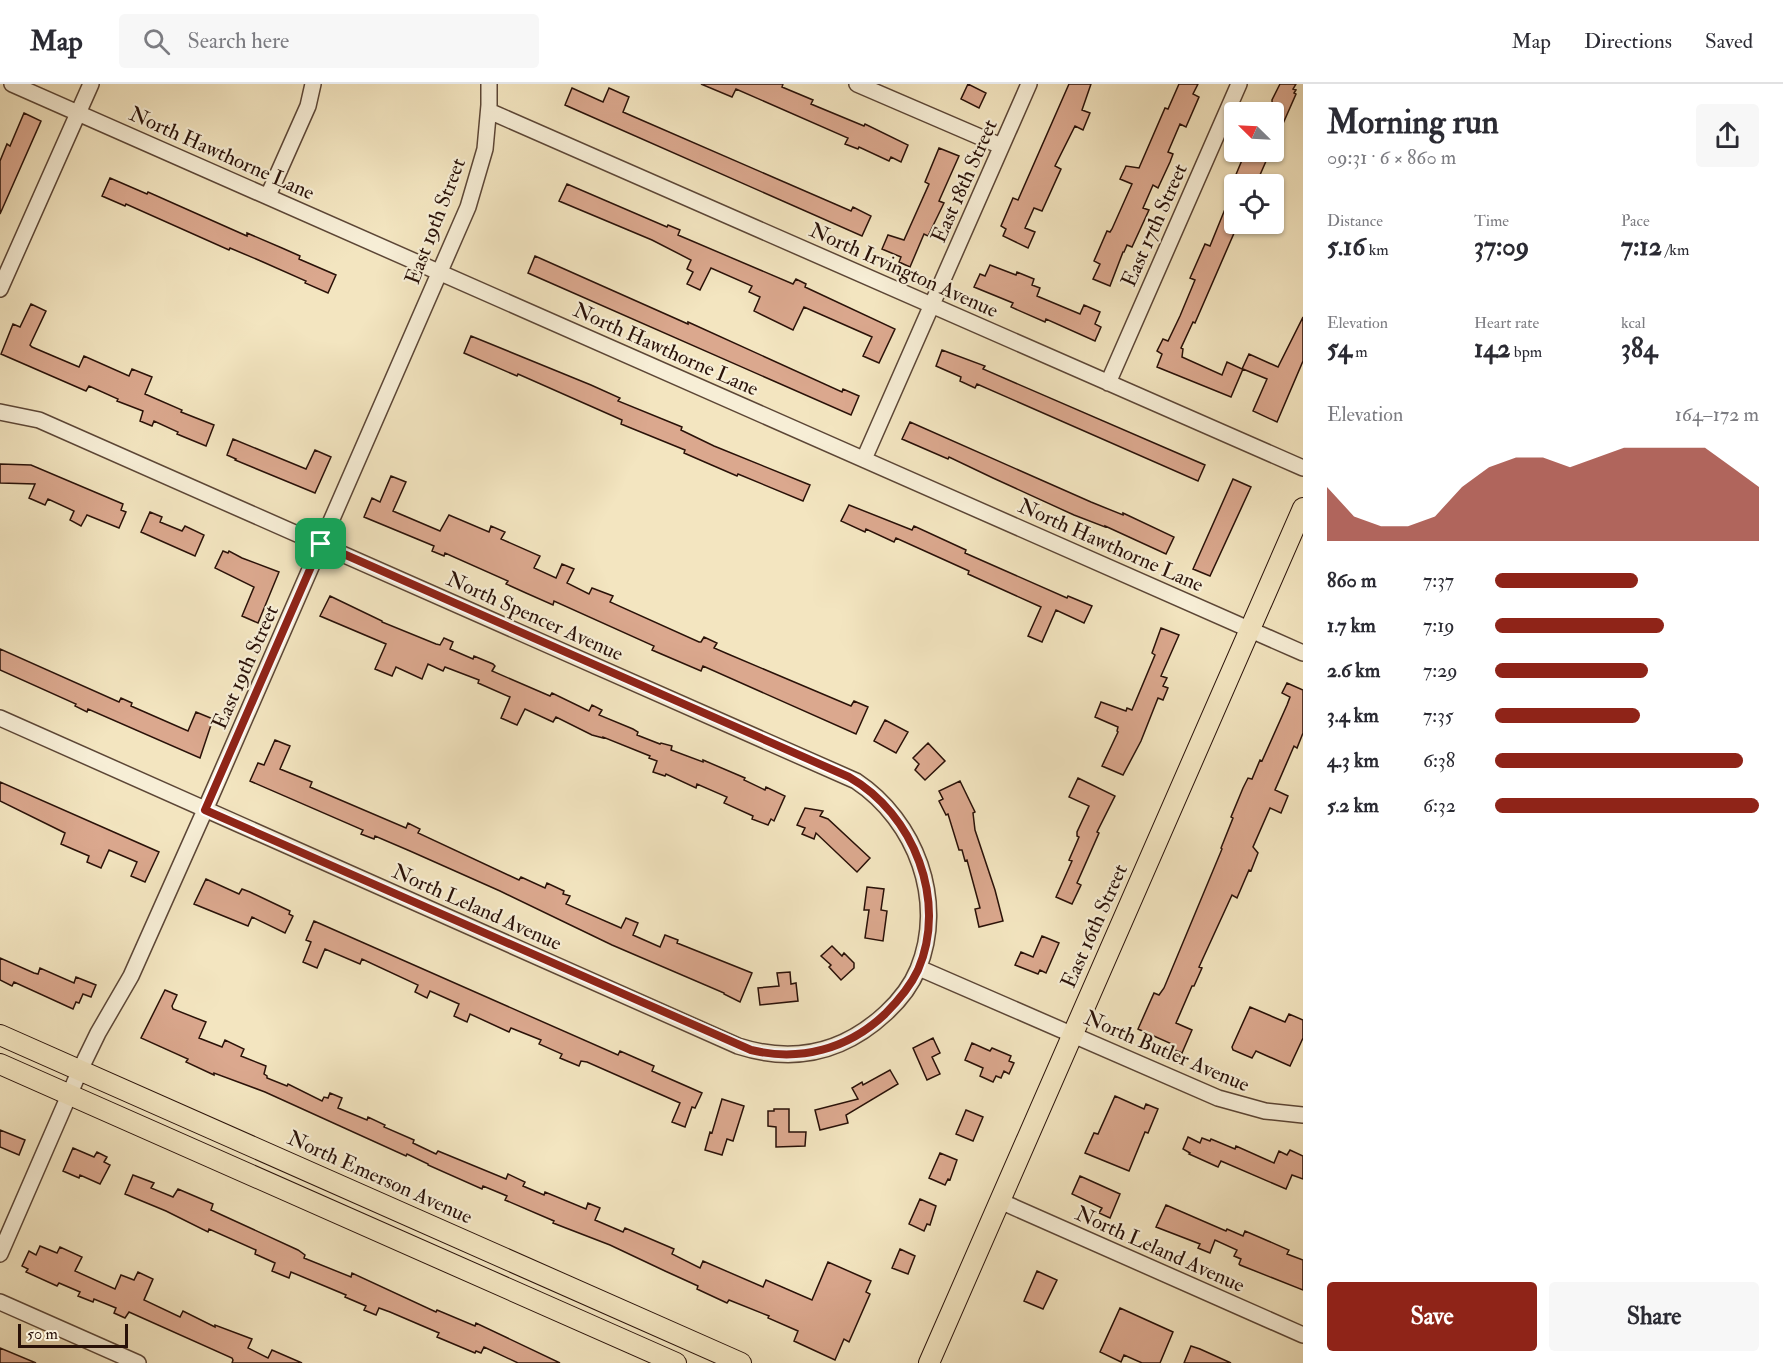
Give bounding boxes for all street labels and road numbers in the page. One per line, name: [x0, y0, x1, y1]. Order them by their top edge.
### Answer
street label: North Hawthorne Lane: [125, 100, 319, 207]
street label: East 18th Street: [925, 115, 1004, 247]
street label: East 19th Street: [399, 154, 472, 288]
street label: East 17th Street: [1115, 159, 1194, 291]
street label: North Irvington Avenue: [805, 217, 1003, 324]
street label: North Hawthorne Lane: [569, 296, 763, 403]
street label: North Hawthorne Lane: [1014, 492, 1208, 599]
street label: North Spencer Avenue: [442, 565, 628, 668]
street label: East 19th Street: [206, 601, 285, 734]
street label: North Leland Avenue: [388, 858, 566, 957]
street label: East 16th Street: [1055, 860, 1134, 992]
street label: North Butler Avenue: [1080, 1004, 1254, 1099]
street label: North Emerson Avenue: [283, 1124, 477, 1231]
street label: North Leland Avenue: [1071, 1200, 1249, 1299]

